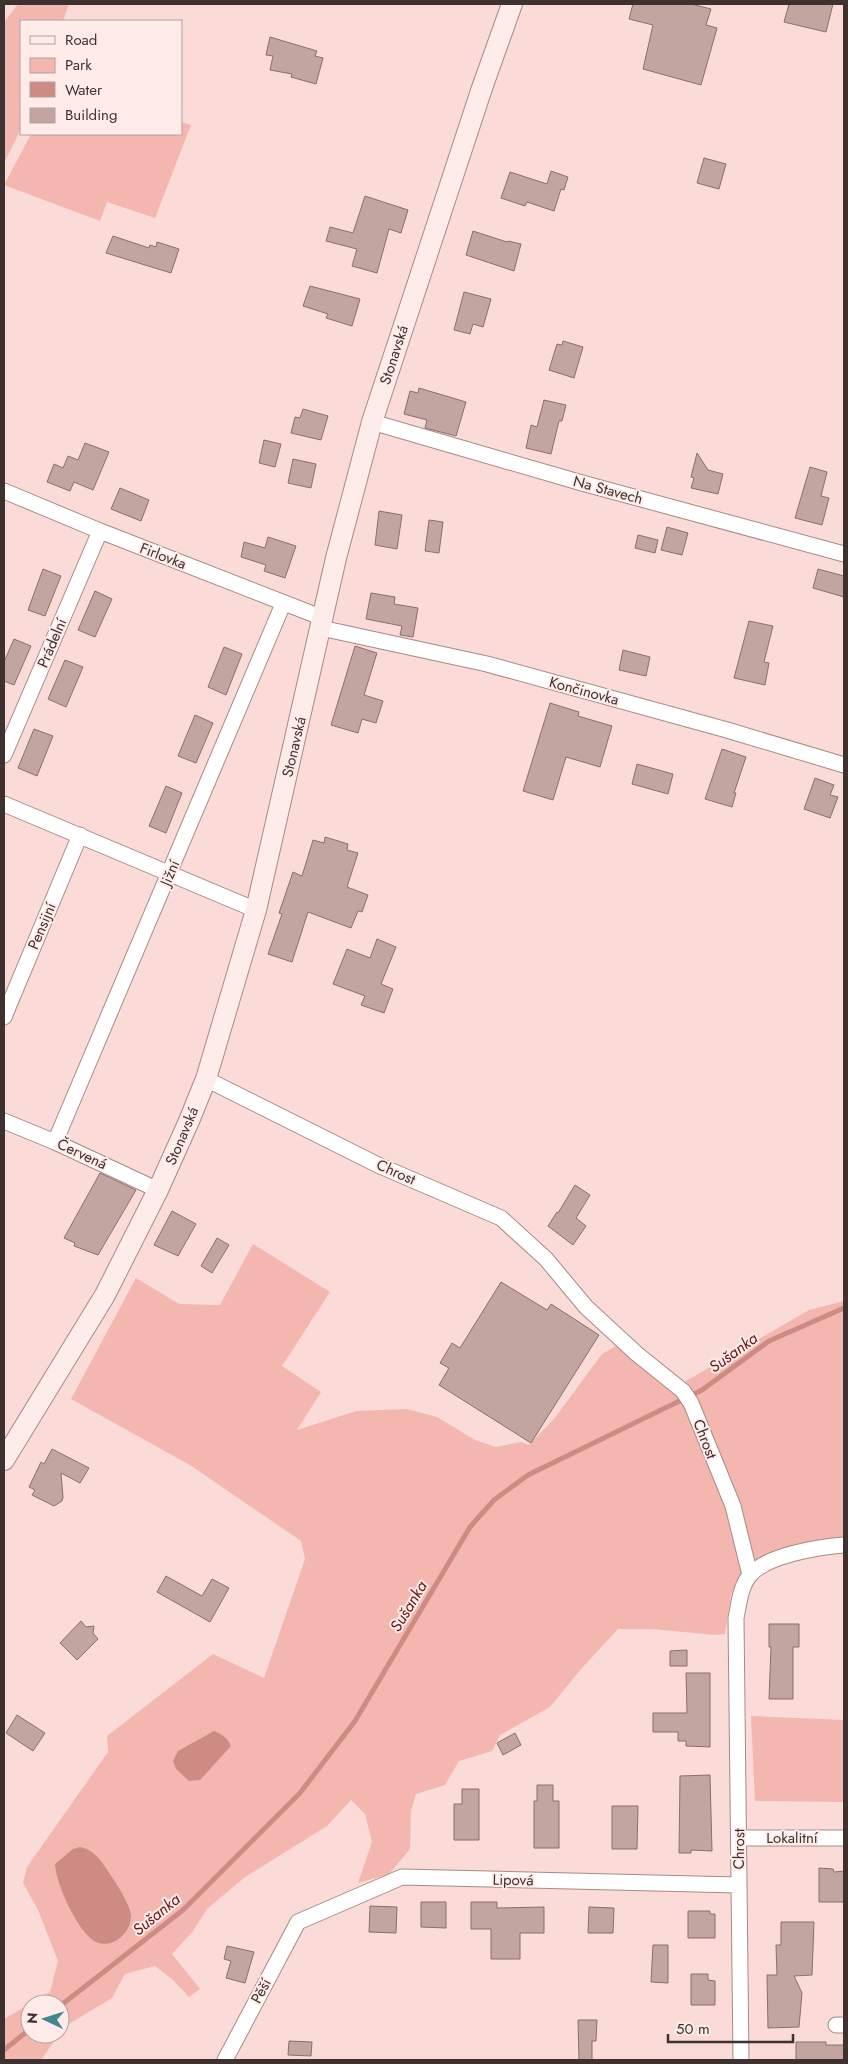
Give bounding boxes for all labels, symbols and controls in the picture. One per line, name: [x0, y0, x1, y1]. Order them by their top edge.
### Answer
legend: [20, 20, 182, 135]
text: Road: [65, 29, 97, 51]
text: Park: [65, 54, 92, 76]
text: Water: [65, 79, 103, 101]
text: Building: [65, 104, 117, 126]
street label: Stonavská: [374, 322, 414, 388]
street label: Na Stavech: [571, 470, 645, 510]
street label: Firlovka: [136, 537, 190, 575]
street label: Prádelní: [32, 614, 73, 671]
street label: Končinovka: [547, 671, 621, 711]
street label: Stonavská: [276, 715, 312, 779]
street label: Jižní: [154, 856, 186, 891]
street label: Pensijní: [22, 898, 62, 953]
street label: Stonavská: [160, 1103, 204, 1169]
street label: Červená: [53, 1133, 111, 1175]
street label: Chrost: [373, 1154, 420, 1191]
water label: Sušanka: [704, 1327, 763, 1378]
street label: Chrost: [687, 1416, 723, 1462]
water label: Sušanka: [384, 1576, 433, 1636]
street label: Lokalitní: [766, 1827, 819, 1849]
street label: Chrost: [728, 1828, 750, 1870]
street label: Lipová: [492, 1869, 534, 1891]
water label: Sušanka: [127, 1888, 185, 1941]
street label: Pěší: [245, 1974, 277, 2007]
north arrow: [20, 1994, 70, 2044]
text: N: [22, 2012, 42, 2024]
scale bar: [668, 2012, 793, 2044]
text: 50 m: [676, 2018, 710, 2040]

